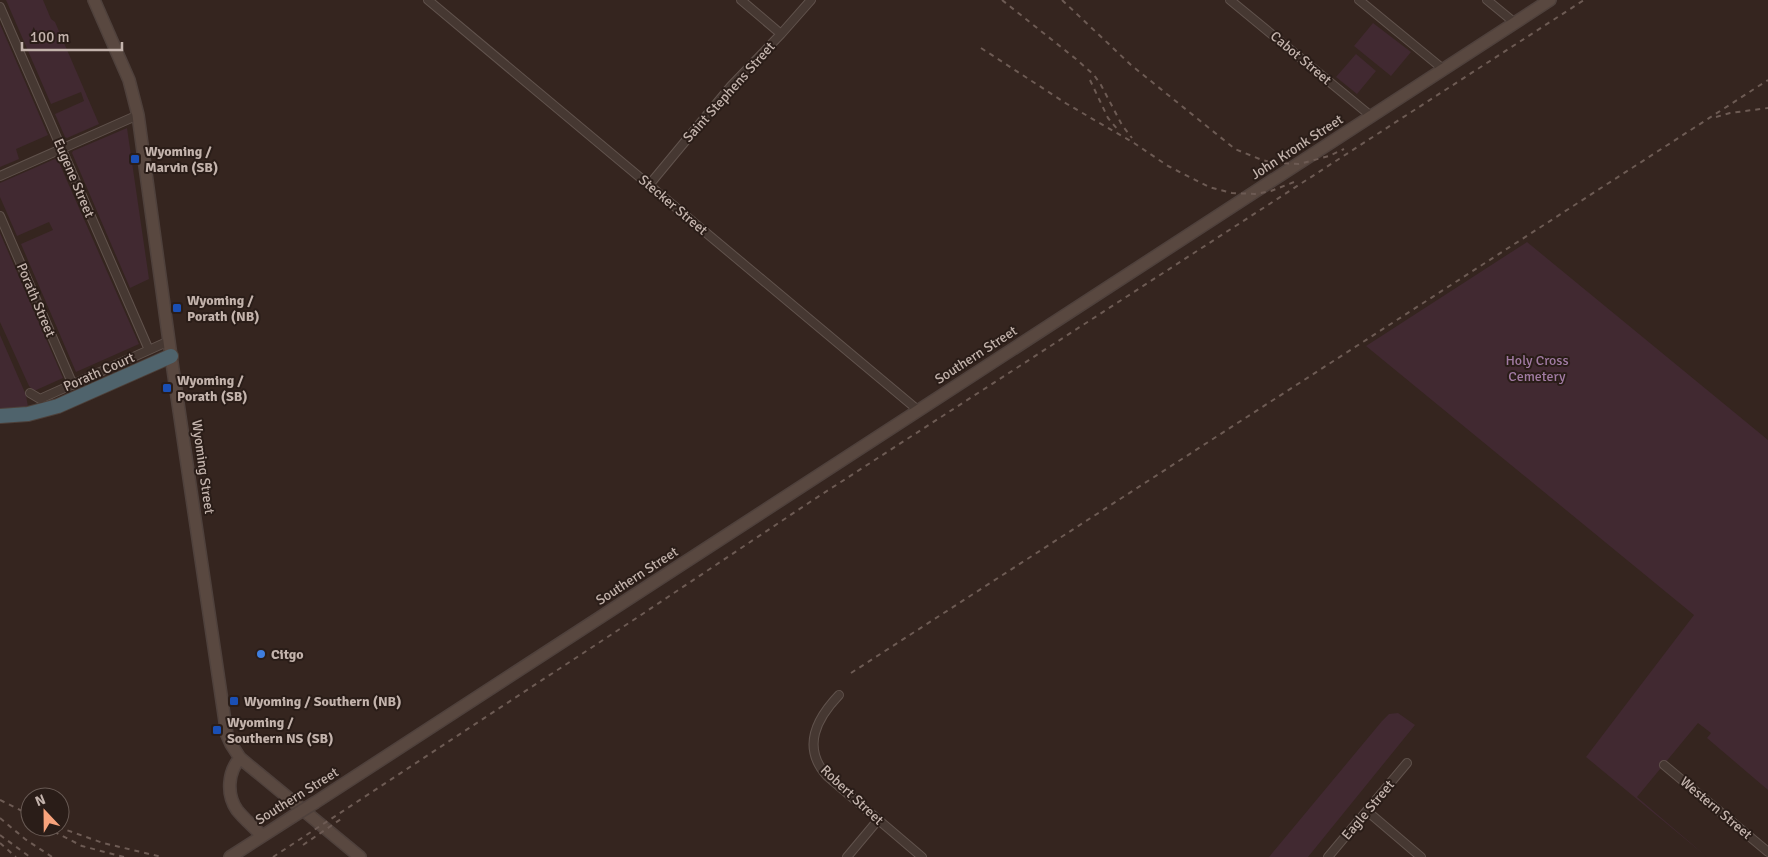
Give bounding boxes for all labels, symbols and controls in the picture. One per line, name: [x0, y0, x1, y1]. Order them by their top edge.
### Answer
scale bar: [22, 20, 122, 52]
text: 100 m: [30, 28, 70, 46]
street label: Cabot Street: [1267, 28, 1335, 89]
street label: Saint Stephens Street: [679, 38, 779, 146]
street label: John Kronk Street: [1248, 111, 1346, 183]
street label: Eugene Street: [50, 136, 98, 220]
place label: Wyoming / Marvin (SB): [145, 143, 218, 176]
marker: Wyoming / Marvin (SB): [129, 153, 141, 165]
street label: Stecker Street: [635, 171, 711, 239]
street label: Porath Street: [13, 260, 59, 340]
place label: Wyoming / Porath (NB): [187, 292, 260, 325]
marker: Wyoming / Porath (NB): [171, 302, 183, 314]
street label: Southern Street: [932, 322, 1020, 388]
street label: Porath Court: [61, 349, 137, 395]
park label: Holy Cross Cemetery: [1505, 352, 1569, 385]
place label: Wyoming / Porath (SB): [177, 372, 248, 405]
marker: Wyoming / Porath (SB): [161, 382, 173, 394]
street label: Wyoming Street: [188, 419, 218, 515]
street label: Southern Street: [593, 543, 681, 609]
place label: Citgo: [271, 646, 304, 663]
marker: Citgo: [255, 648, 267, 660]
place label: Wyoming / Southern (NB): [244, 693, 401, 710]
marker: Wyoming / Southern (NB): [228, 695, 240, 707]
place label: Wyoming / Southern NS (SB): [227, 714, 333, 747]
marker: Wyoming / Southern NS (SB): [211, 724, 223, 736]
street label: Robert Street: [817, 762, 887, 828]
street label: Southern Street: [252, 764, 342, 828]
street label: Western Street: [1677, 773, 1755, 843]
street label: Eagle Street: [1338, 777, 1398, 843]
north arrow: [20, 787, 70, 837]
text: N: [33, 791, 48, 810]

